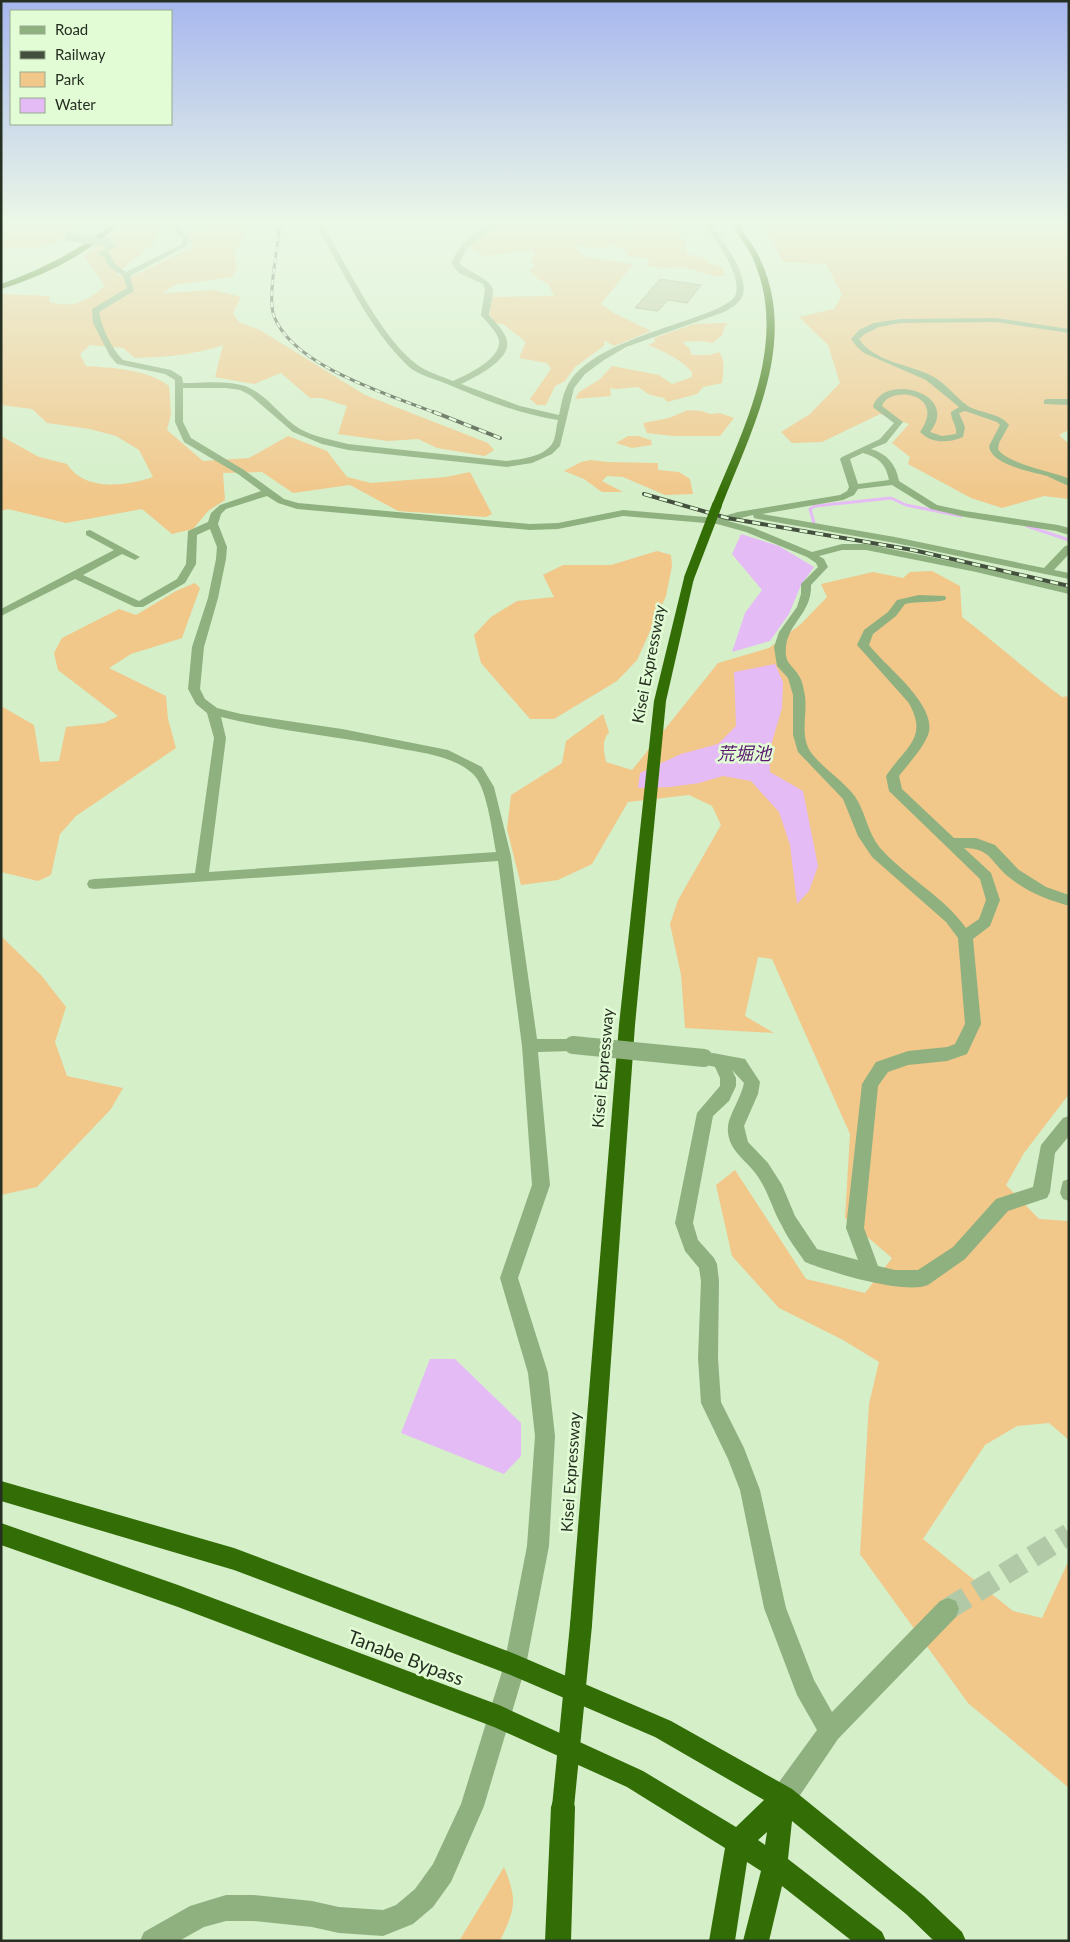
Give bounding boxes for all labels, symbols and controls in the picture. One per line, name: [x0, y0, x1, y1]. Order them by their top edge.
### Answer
legend: [10, 10, 172, 125]
text: Road: [55, 20, 88, 38]
text: Railway: [55, 45, 106, 63]
text: Park: [55, 70, 85, 88]
text: Water: [55, 95, 96, 113]
street label: Kisei Expressway: [627, 602, 669, 725]
water label: 荒堀池: [717, 742, 773, 764]
street label: Kisei Expressway: [587, 1007, 617, 1129]
street label: Kisei Expressway: [556, 1411, 584, 1533]
street label: Tanabe Bypass: [345, 1624, 467, 1690]

